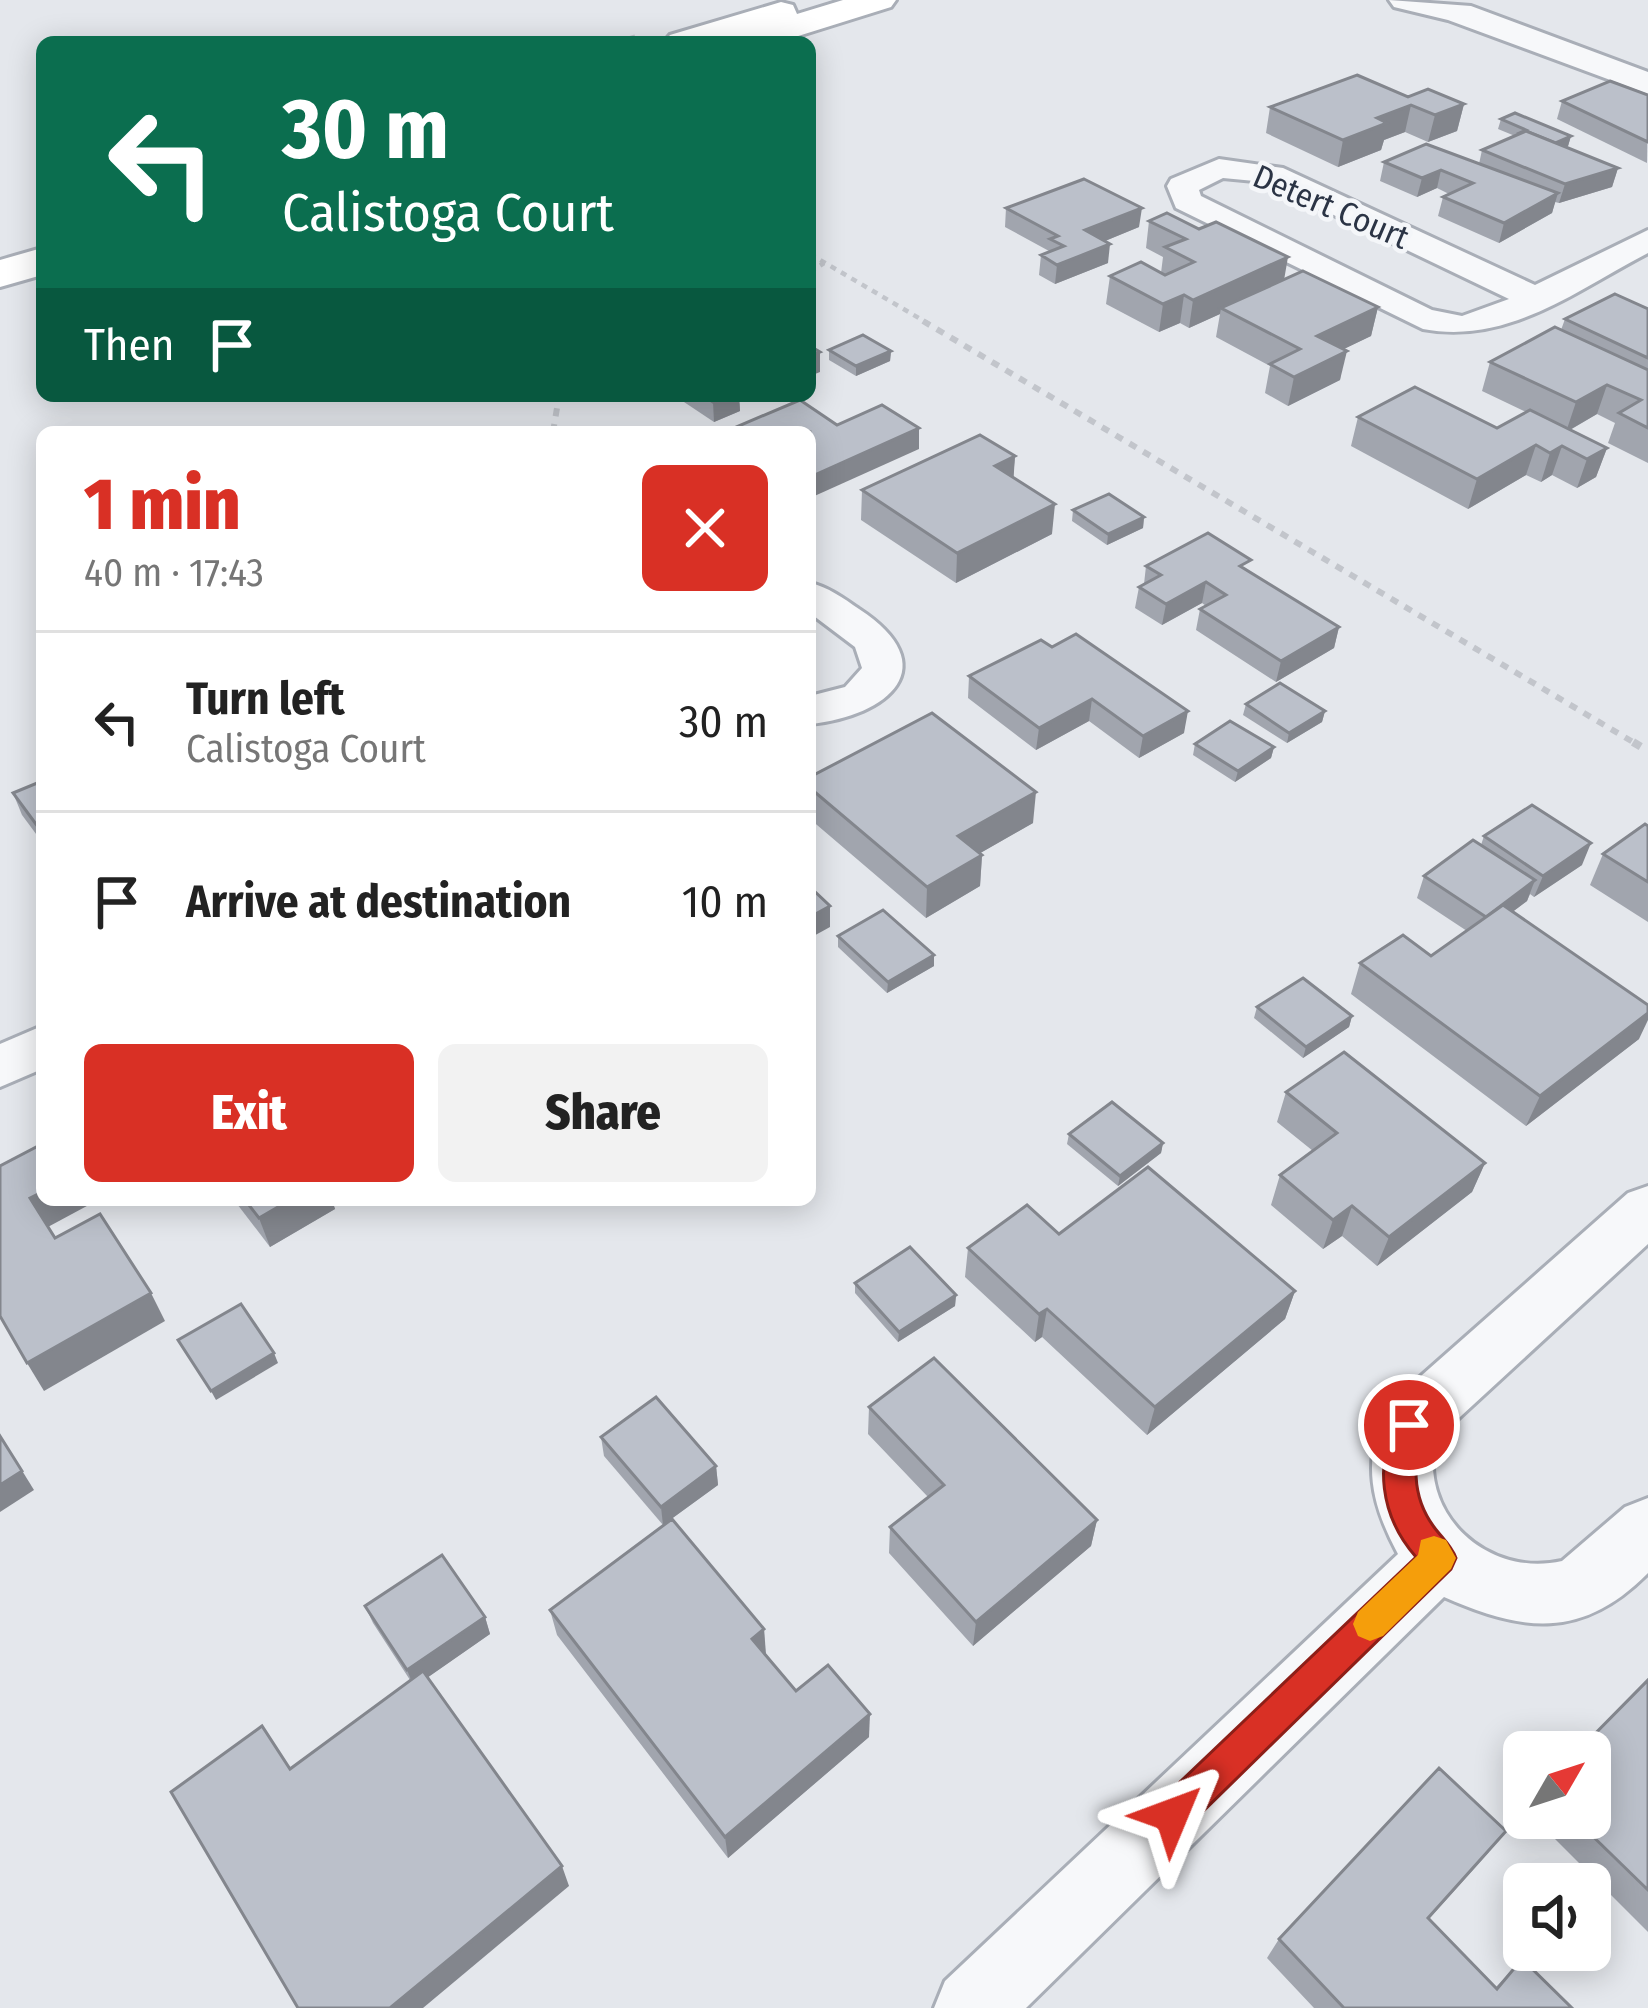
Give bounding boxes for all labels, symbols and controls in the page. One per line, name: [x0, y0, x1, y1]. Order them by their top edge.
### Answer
text: 30 m: [282, 79, 449, 180]
icon: left: [84, 84, 240, 240]
street label: Detert Court: [1247, 156, 1415, 258]
text: Calistoga Court: [282, 181, 614, 245]
icon: arrive: [199, 312, 265, 378]
text: Then: [84, 318, 175, 372]
text: 1 min: [84, 462, 241, 548]
button: close: [642, 465, 768, 591]
text: 40 m · 17:43: [84, 550, 264, 596]
text: Turn left: [186, 672, 345, 726]
icon: left: [84, 689, 150, 755]
text: 30 m: [679, 695, 768, 749]
text: Calistoga Court: [186, 726, 426, 772]
icon: arrive: [84, 869, 150, 935]
text: Arrive at destination: [186, 875, 571, 929]
text: 10 m: [682, 875, 768, 929]
button: Exit: [84, 1044, 414, 1182]
button: Share: [438, 1044, 768, 1182]
pin: [1358, 1374, 1460, 1476]
icon: arrive: [1376, 1392, 1442, 1458]
north arrow: [1503, 1731, 1611, 1839]
map controls: [1503, 1731, 1611, 1971]
position arrow: [1109, 1752, 1235, 1878]
button: sound: [1503, 1863, 1611, 1971]

